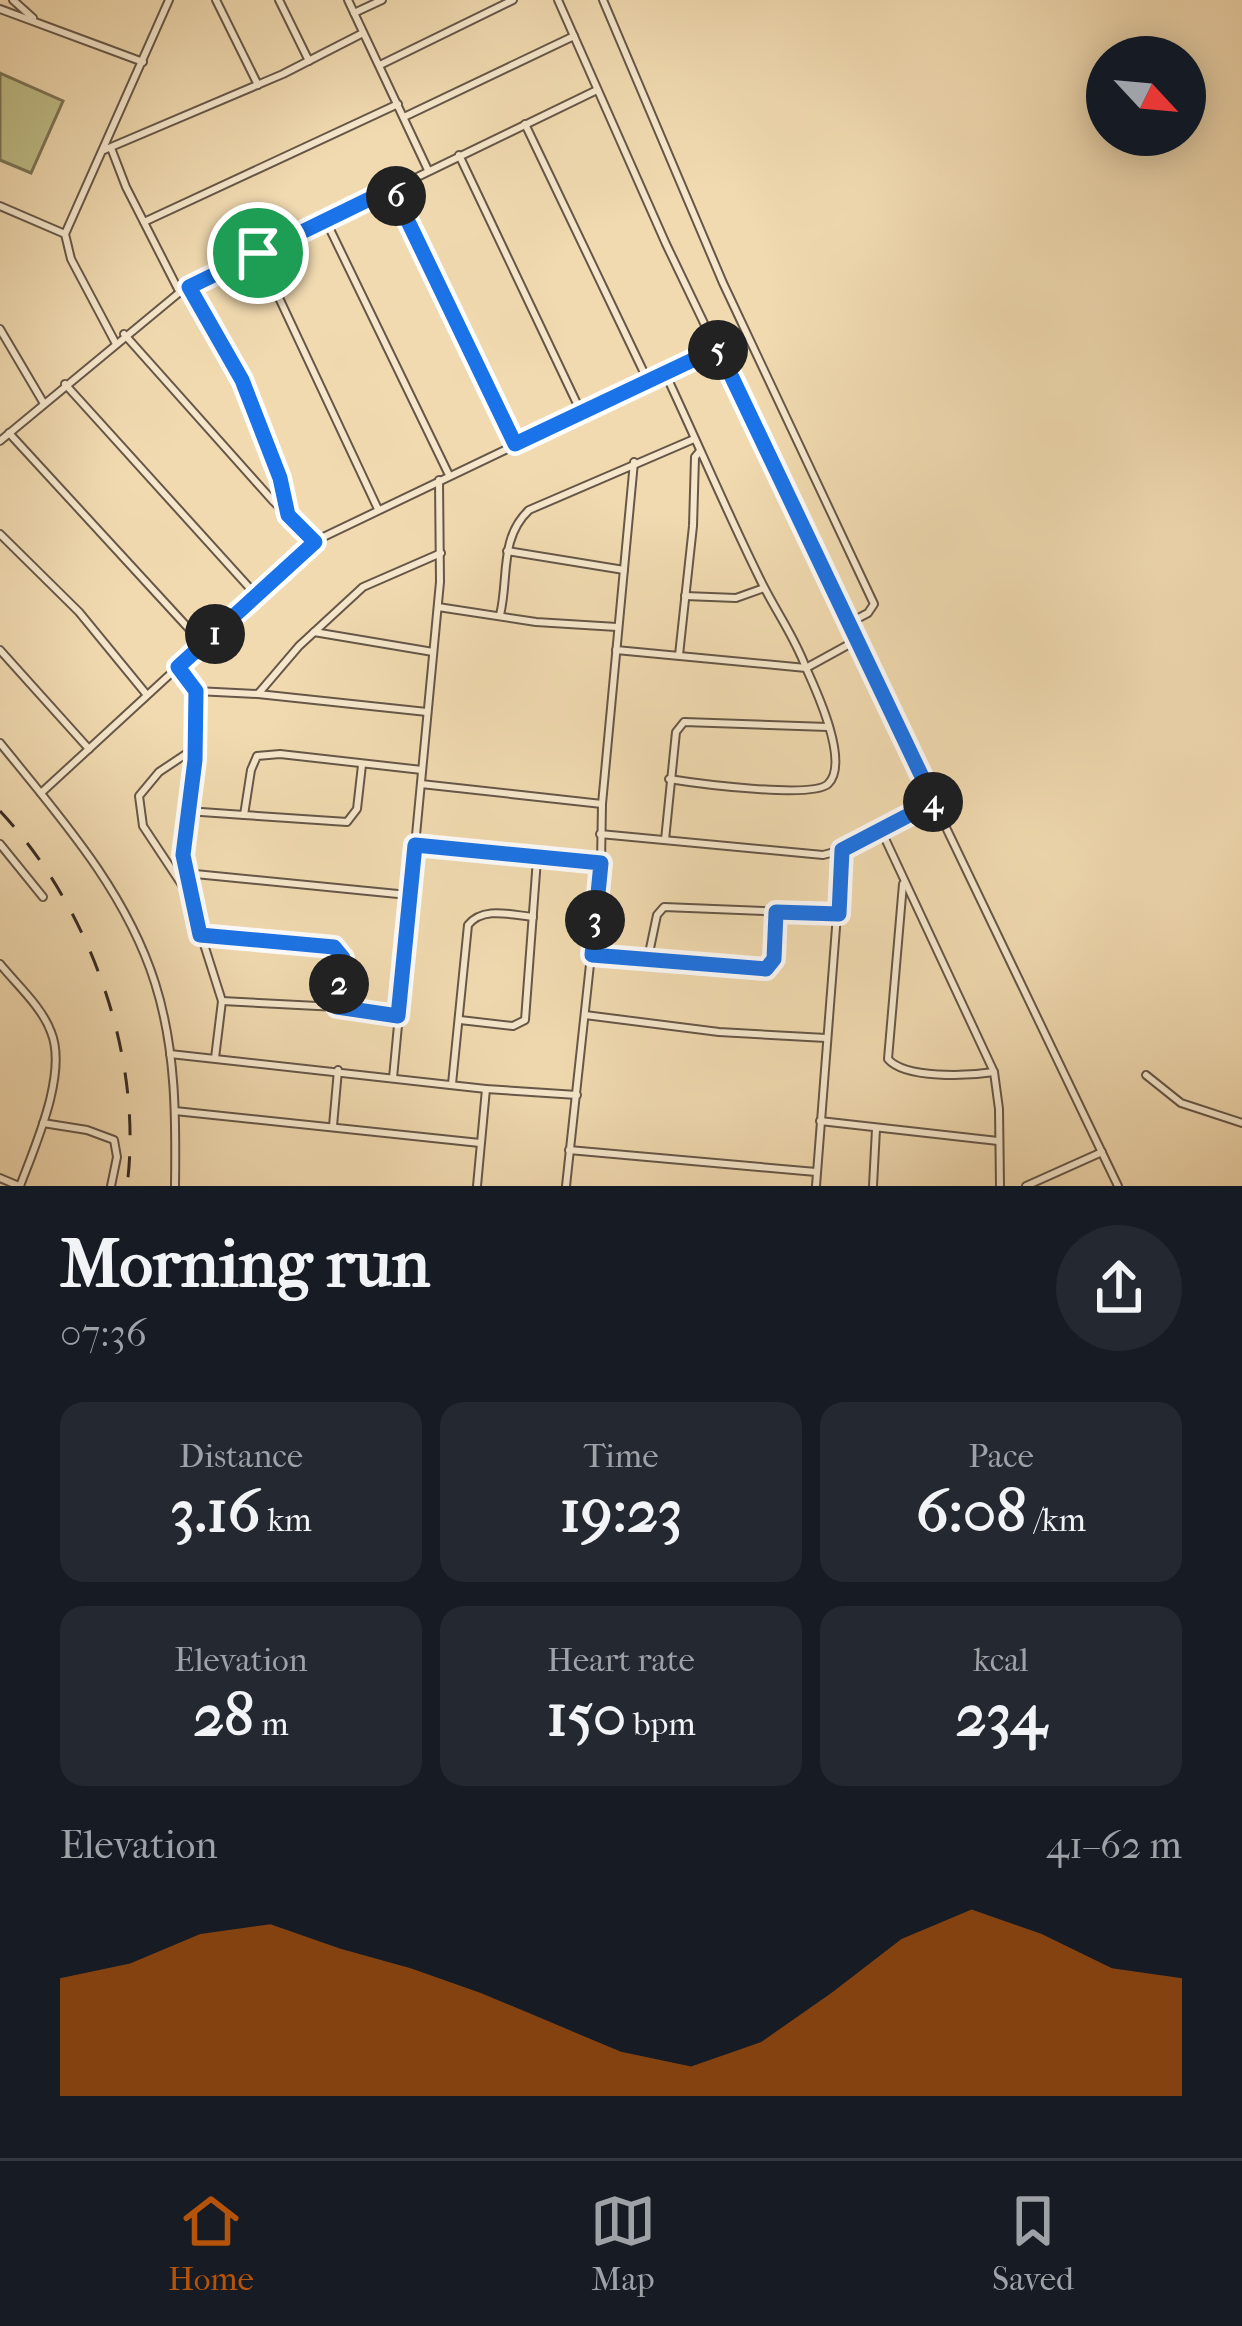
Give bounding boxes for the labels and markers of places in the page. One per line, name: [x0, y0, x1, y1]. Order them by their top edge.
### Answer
pin: 6: [366, 166, 426, 226]
pin: [207, 202, 309, 304]
pin: 5: [688, 320, 748, 380]
pin: 1: [185, 604, 245, 664]
pin: 4: [903, 772, 963, 832]
pin: 3: [565, 890, 625, 950]
pin: 2: [309, 954, 369, 1014]

